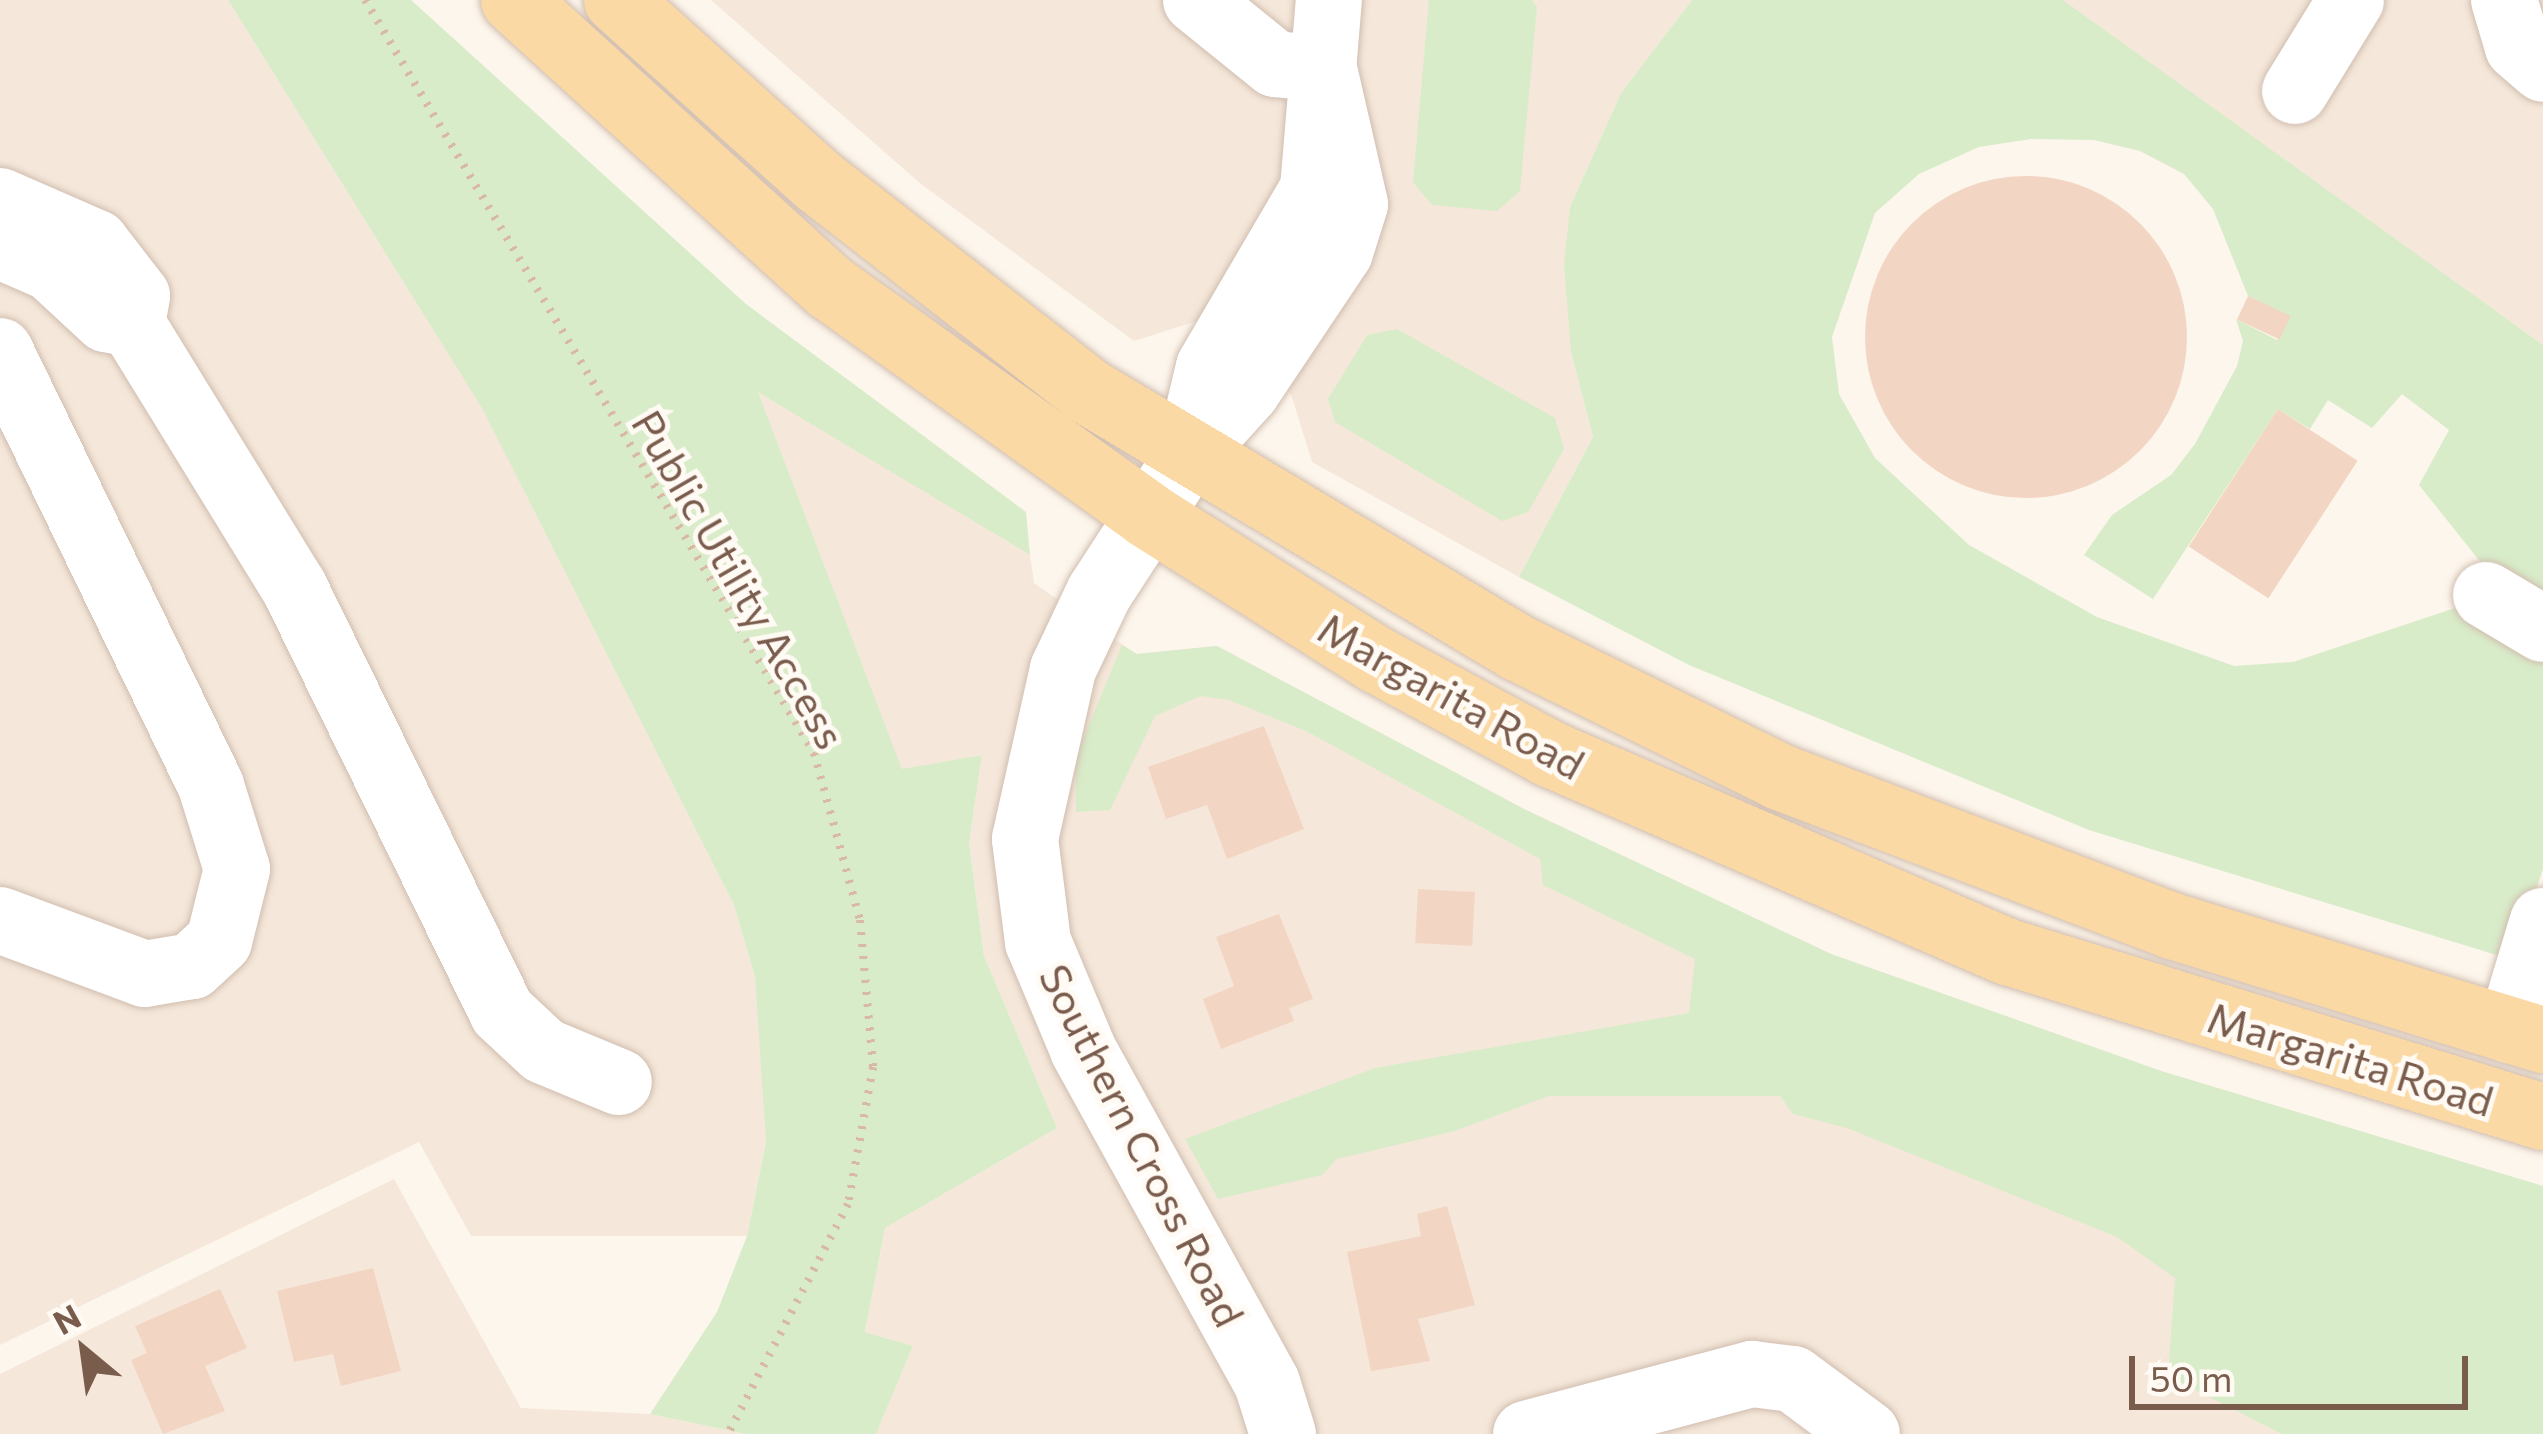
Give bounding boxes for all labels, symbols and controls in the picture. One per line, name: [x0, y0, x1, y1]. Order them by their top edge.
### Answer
street label: Public Utility Access: [623, 401, 857, 757]
street label: Margarita Road: [1310, 601, 1594, 789]
street label: Southern Cross Road: [1030, 956, 1256, 1334]
street label: Margarita Road: [2202, 991, 2500, 1125]
north arrow: [24, 1290, 144, 1410]
text: N: [46, 1294, 87, 1342]
scale bar: [2135, 1332, 2474, 1406]
text: 50 m: [2150, 1355, 2232, 1399]

